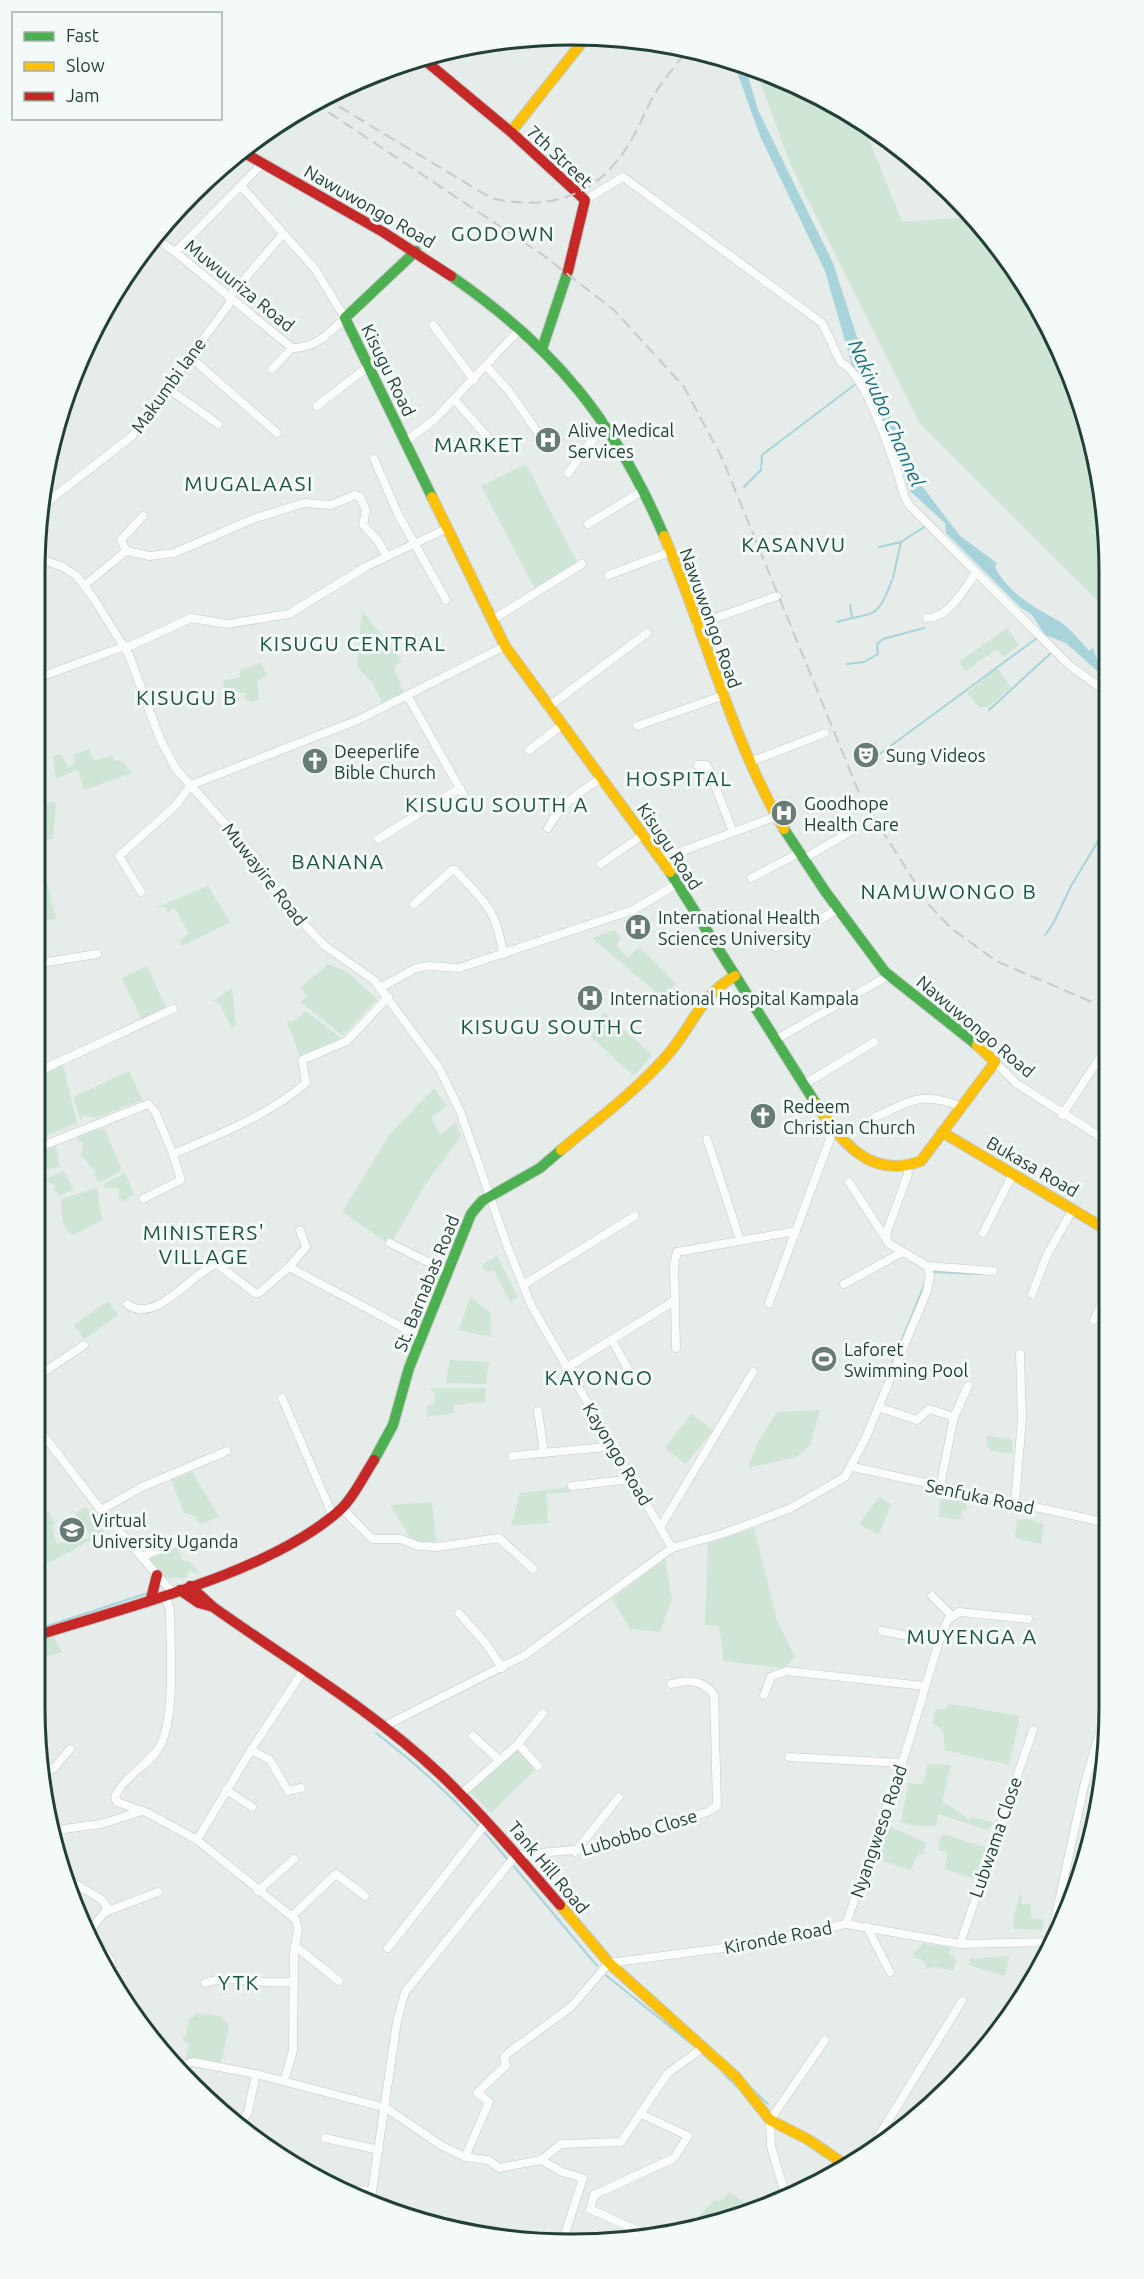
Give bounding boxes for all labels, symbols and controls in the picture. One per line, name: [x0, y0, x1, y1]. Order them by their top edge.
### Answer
legend: [12, 12, 222, 120]
text: Fast: [66, 25, 99, 45]
text: Slow: [66, 55, 105, 75]
text: Jam: [66, 85, 100, 105]
street label: 7th Street: [523, 121, 597, 191]
street label: Nawuwongo Road: [301, 160, 439, 252]
district label: GODOWN: [451, 221, 555, 245]
street label: Muwuuriza Road: [181, 235, 299, 335]
street label: Kisugu Road: [358, 321, 420, 419]
street label: Makumbi lane: [127, 333, 209, 437]
water label: Nakivubo Channel: [844, 336, 930, 491]
place label: Alive Medical Services: [568, 420, 675, 461]
hospital icon: Alive Medical Services: [533, 425, 563, 455]
district label: MARKET: [434, 432, 524, 456]
district label: MUGALAASI: [184, 471, 314, 495]
district label: KASANVU: [741, 532, 847, 556]
street label: Nawuwongo Road: [676, 545, 746, 691]
district label: KISUGU CENTRAL: [260, 631, 446, 655]
district label: KISUGU B: [136, 685, 238, 709]
theatre icon: Sung Videos: [851, 740, 881, 770]
place label: Deeperlife Bible Church: [334, 741, 436, 782]
place label: Sung Videos: [886, 745, 986, 765]
church icon: Deeperlife Bible Church: [300, 746, 330, 776]
district label: HOSPITAL: [626, 766, 732, 790]
district label: KISUGU SOUTH A: [405, 792, 589, 816]
place label: Goodhope Health Care: [804, 793, 899, 834]
hospital icon: Goodhope Health Care: [769, 798, 799, 828]
street label: Kisugu Road: [634, 799, 706, 893]
street label: Muwayire Road: [219, 819, 311, 929]
district label: BANANA: [291, 849, 385, 873]
district label: NAMUWONGO B: [861, 879, 1037, 903]
place label: International Health Sciences University: [658, 907, 820, 948]
hospital icon: International Health Sciences University: [623, 912, 653, 942]
street label: Nawuwongo Road: [913, 971, 1039, 1081]
hospital icon: International Hospital Kampala: [575, 983, 605, 1013]
place label: International Hospital Kampala: [610, 988, 859, 1008]
district label: KISUGU SOUTH C: [460, 1014, 644, 1038]
place label: Redeem Christian Church: [783, 1096, 915, 1137]
church icon: Redeem Christian Church: [748, 1101, 778, 1131]
street label: Bukasa Road: [984, 1132, 1082, 1200]
street label: St. Barnabas Road: [389, 1212, 463, 1354]
district label: MINISTERS' VILLAGE: [143, 1220, 265, 1268]
place label: Laforet Swimming Pool: [844, 1339, 969, 1380]
sports icon: Laforet Swimming Pool: [809, 1344, 839, 1374]
district label: KAYONGO: [544, 1365, 654, 1389]
street label: Kayongo Road: [580, 1399, 656, 1509]
street label: Senfuka Road: [924, 1475, 1036, 1517]
place label: Virtual University Uganda: [92, 1510, 238, 1551]
school or university icon: Virtual University Uganda: [57, 1515, 87, 1545]
district label: MUYENGA A: [906, 1624, 1038, 1648]
street label: Nyangweso Road: [846, 1762, 910, 1900]
street label: Lubwama Close: [965, 1774, 1025, 1900]
street label: Lubobbo Close: [579, 1805, 699, 1859]
street label: Tank Hill Road: [505, 1817, 593, 1917]
street label: Kironde Road: [722, 1917, 834, 1957]
district label: YTK: [218, 1970, 260, 1994]

